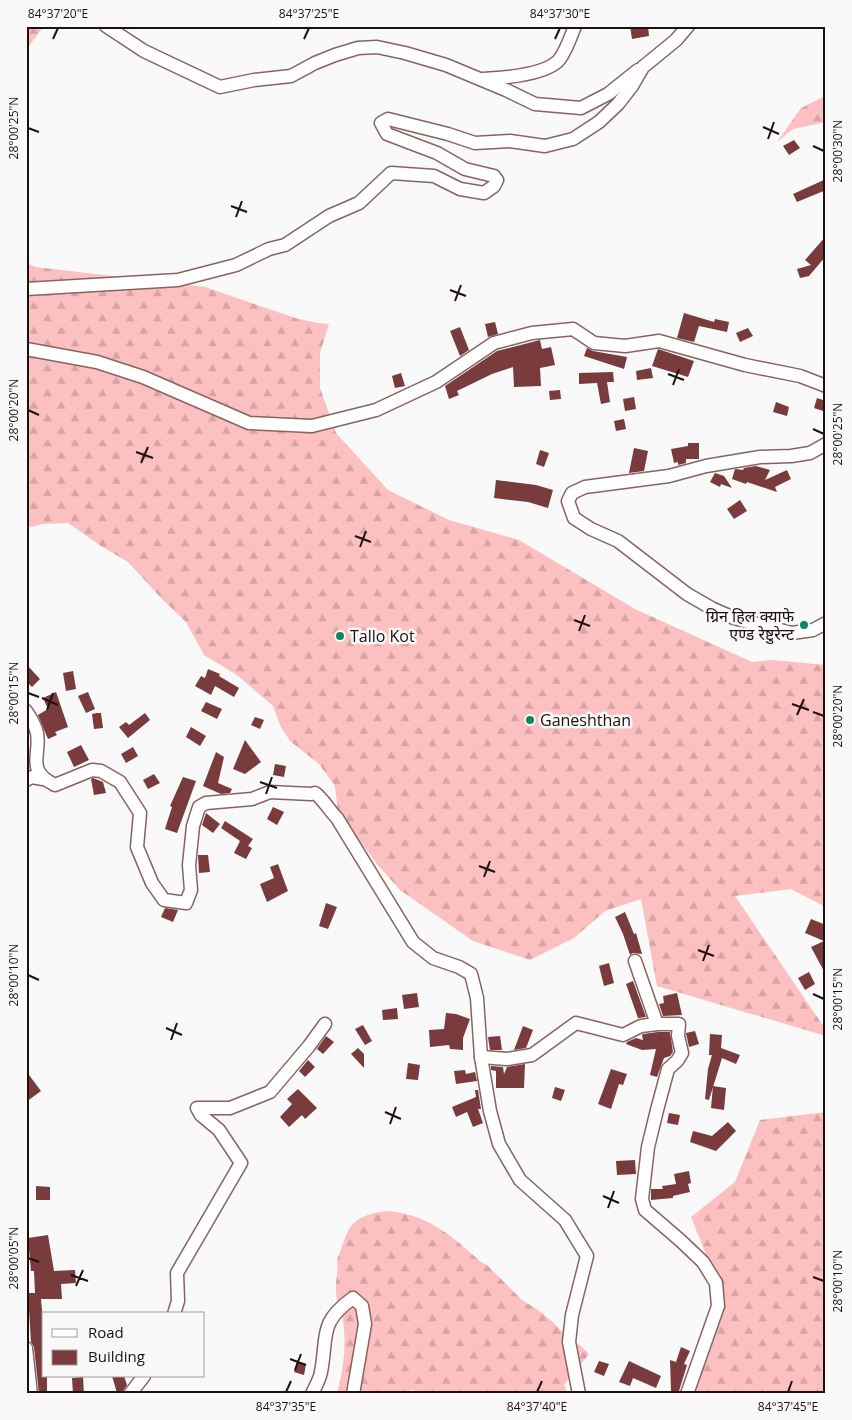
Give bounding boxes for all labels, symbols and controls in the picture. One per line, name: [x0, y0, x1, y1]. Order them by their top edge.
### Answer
text: 84°37'20"E: [28, 5, 88, 22]
text: 84°37'25"E: [279, 5, 339, 22]
text: 84°37'30"E: [530, 5, 590, 22]
text: 28°00'25"N: [5, 97, 22, 159]
text: 28°00'30"N: [829, 120, 846, 182]
text: 28°00'20"N: [5, 379, 22, 441]
text: 28°00'25"N: [829, 403, 846, 465]
place label: ग्रिन हिल क्याफे एण्ड रेष्टुरेन्ट: [706, 605, 795, 645]
marker: ग्रिन हिल क्याफे एण्ड रेष्टुरेन्ट: [798, 619, 810, 631]
place label: Tallo Kot: [350, 625, 415, 647]
marker: Tallo Kot: [334, 630, 346, 642]
text: 28°00'15"N: [5, 662, 22, 724]
text: 28°00'20"N: [829, 685, 846, 747]
place label: Ganeshthan: [540, 709, 631, 731]
marker: Ganeshthan: [524, 714, 536, 726]
text: 28°00'10"N: [5, 944, 22, 1006]
text: 28°00'15"N: [829, 968, 846, 1030]
text: 28°00'05"N: [5, 1227, 22, 1289]
text: 28°00'10"N: [829, 1250, 846, 1312]
legend: [42, 1312, 205, 1378]
text: Road: [88, 1322, 124, 1342]
text: Building: [88, 1346, 145, 1366]
text: 84°37'35"E: [256, 1398, 316, 1415]
text: 84°37'40"E: [507, 1398, 567, 1415]
text: 84°37'45"E: [758, 1398, 818, 1415]

